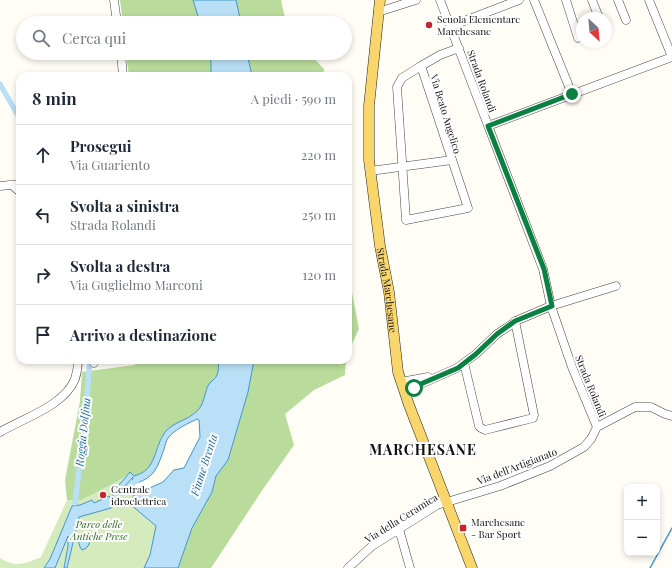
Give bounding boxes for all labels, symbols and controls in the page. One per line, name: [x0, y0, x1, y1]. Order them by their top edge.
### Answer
place label: Scuola Elementare Marchesane: [437, 12, 520, 38]
north arrow: [576, 12, 612, 48]
search box: [16, 16, 352, 60]
marker: Scuola Elementare Marchesane: [424, 20, 434, 30]
icon: search: [30, 27, 52, 49]
text: Cerca qui: [62, 28, 126, 48]
street label: Strada Rolandi: [464, 48, 500, 114]
street label: Via Beato Angelico: [427, 72, 465, 156]
route end: [563, 85, 581, 103]
text: 8 min: [32, 87, 77, 109]
text: A piedi · 590 m: [251, 90, 336, 107]
text: Prosegui: [70, 136, 132, 156]
icon: ahead: [32, 144, 54, 166]
text: 220 m: [301, 146, 336, 163]
text: Via Guariento: [70, 156, 150, 173]
text: Svolta a sinistra: [70, 196, 179, 216]
icon: left: [32, 204, 54, 226]
text: 250 m: [302, 206, 336, 223]
text: Strada Rolandi: [70, 216, 156, 233]
street label: Strada Marchesane: [373, 246, 401, 333]
text: Svolta a destra: [70, 256, 170, 276]
icon: right: [32, 264, 54, 286]
text: 120 m: [302, 266, 336, 283]
text: Via Guglielmo Marconi: [70, 276, 203, 293]
icon: arrive: [32, 324, 54, 346]
text: Arrivo a destinazione: [70, 325, 217, 345]
street label: Strada Rolandi: [572, 353, 610, 419]
route start: [405, 379, 423, 397]
water label: Roggia Dolfina: [71, 396, 94, 468]
water label: Fiume Brenta: [186, 432, 221, 499]
district label: MARCHESANE: [369, 440, 477, 459]
street label: Via dell'Artigianato: [474, 444, 560, 488]
place label: Centrale idroelettrica: [111, 482, 166, 508]
map controls: [624, 484, 660, 556]
button: +: [624, 484, 660, 520]
marker: Centrale idroelettrica: [98, 490, 108, 500]
street label: Via della Ceramica: [361, 490, 440, 547]
place label: Marchesane - Bar Sport: [471, 515, 525, 541]
park label: Parco delle Antiche Prese: [69, 517, 128, 543]
button: −: [624, 520, 660, 556]
marker: Marchesane - Bar Sport: [458, 523, 468, 533]

